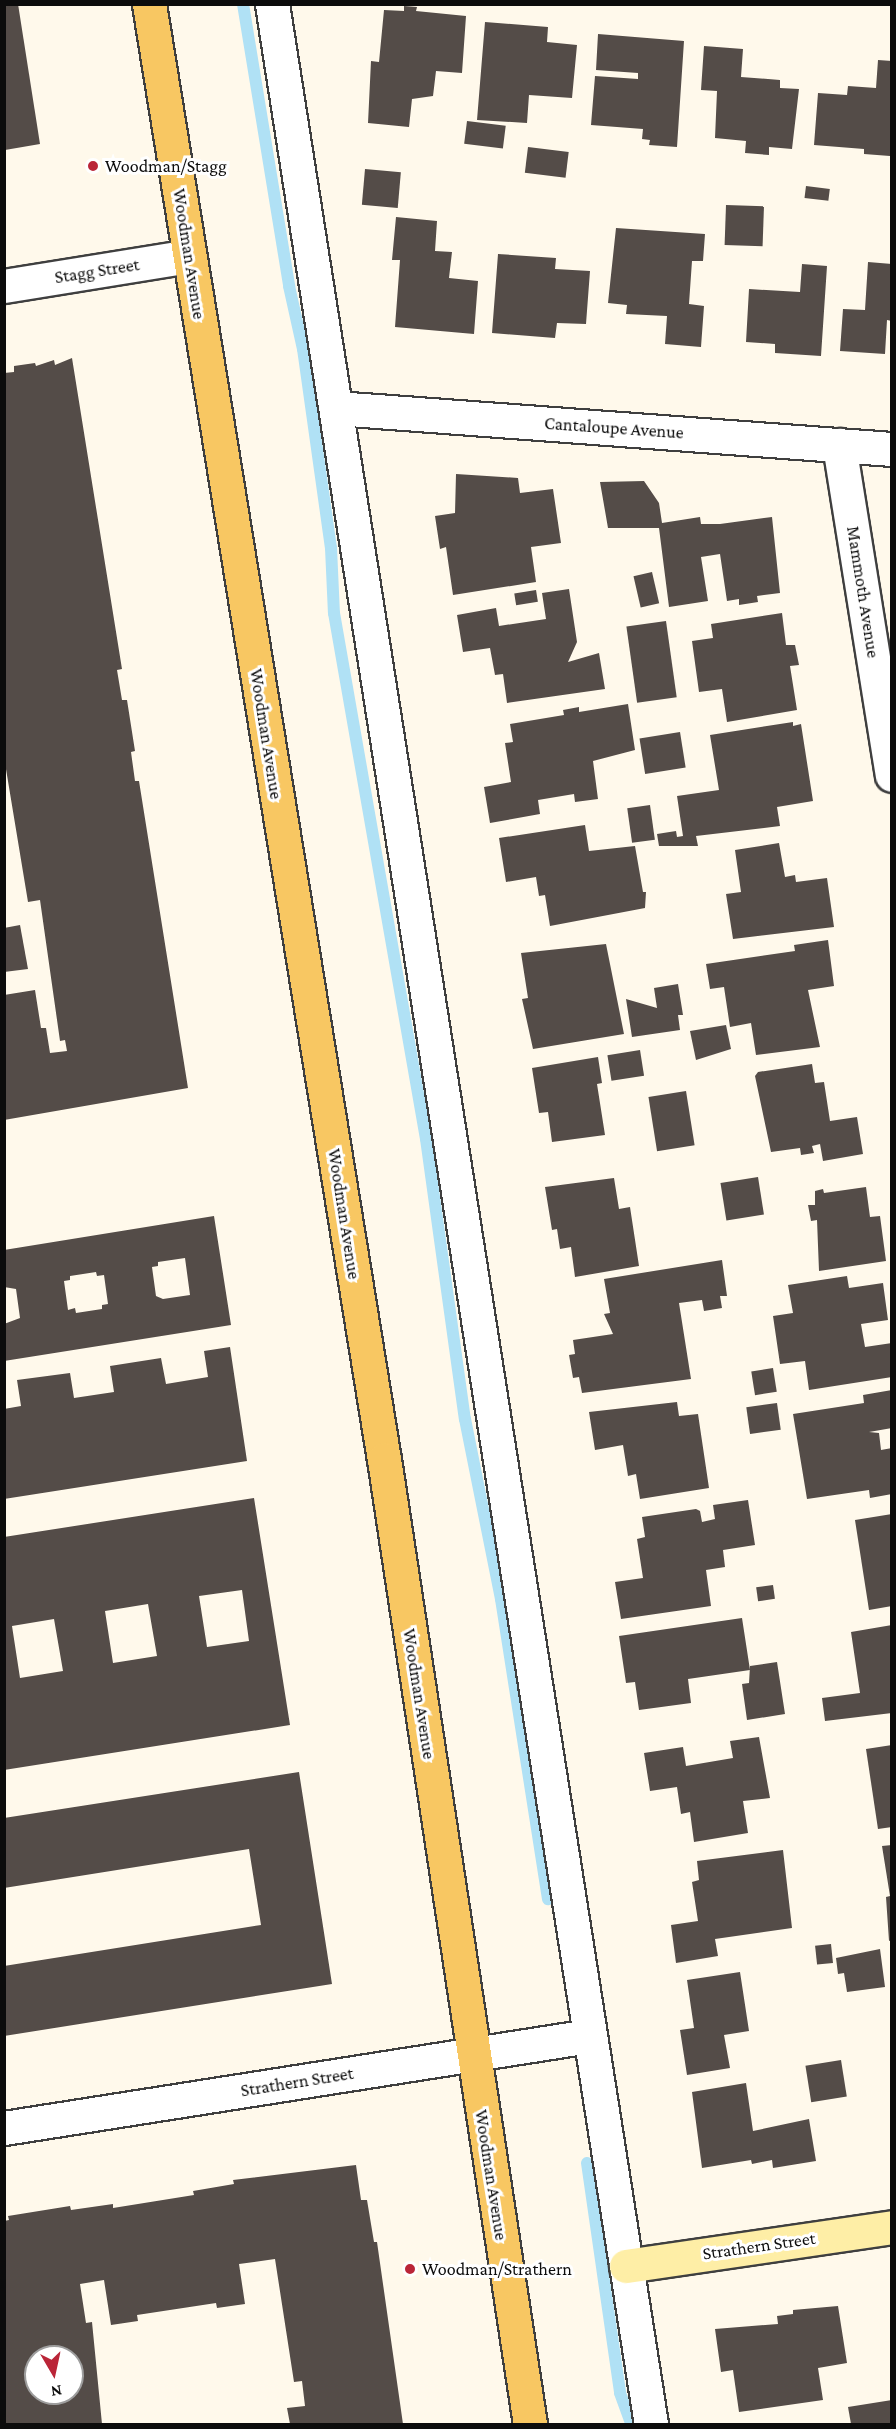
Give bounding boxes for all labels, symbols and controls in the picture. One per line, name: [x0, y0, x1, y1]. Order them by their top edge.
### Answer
place label: Woodman/Stagg: [105, 155, 227, 177]
marker: Woodman/Stagg: [86, 159, 100, 173]
street label: Woodman Avenue: [168, 187, 210, 321]
street label: Stagg Street: [53, 254, 141, 288]
street label: Cantaloupe Avenue: [544, 412, 684, 444]
street label: Mammoth Avenue: [842, 525, 884, 659]
street label: Woodman Avenue: [245, 667, 287, 801]
street label: Woodman Avenue: [323, 1147, 365, 1281]
street label: Woodman Avenue: [398, 1627, 440, 1761]
street label: Strathern Street: [239, 2062, 355, 2102]
street label: Woodman Avenue: [470, 2108, 512, 2242]
street label: Strathern Street: [701, 2227, 817, 2265]
place label: Woodman/Strathern: [422, 2258, 572, 2280]
marker: Woodman/Strathern: [403, 2262, 417, 2276]
north arrow: [24, 2345, 84, 2405]
text: N: [50, 2382, 63, 2401]

